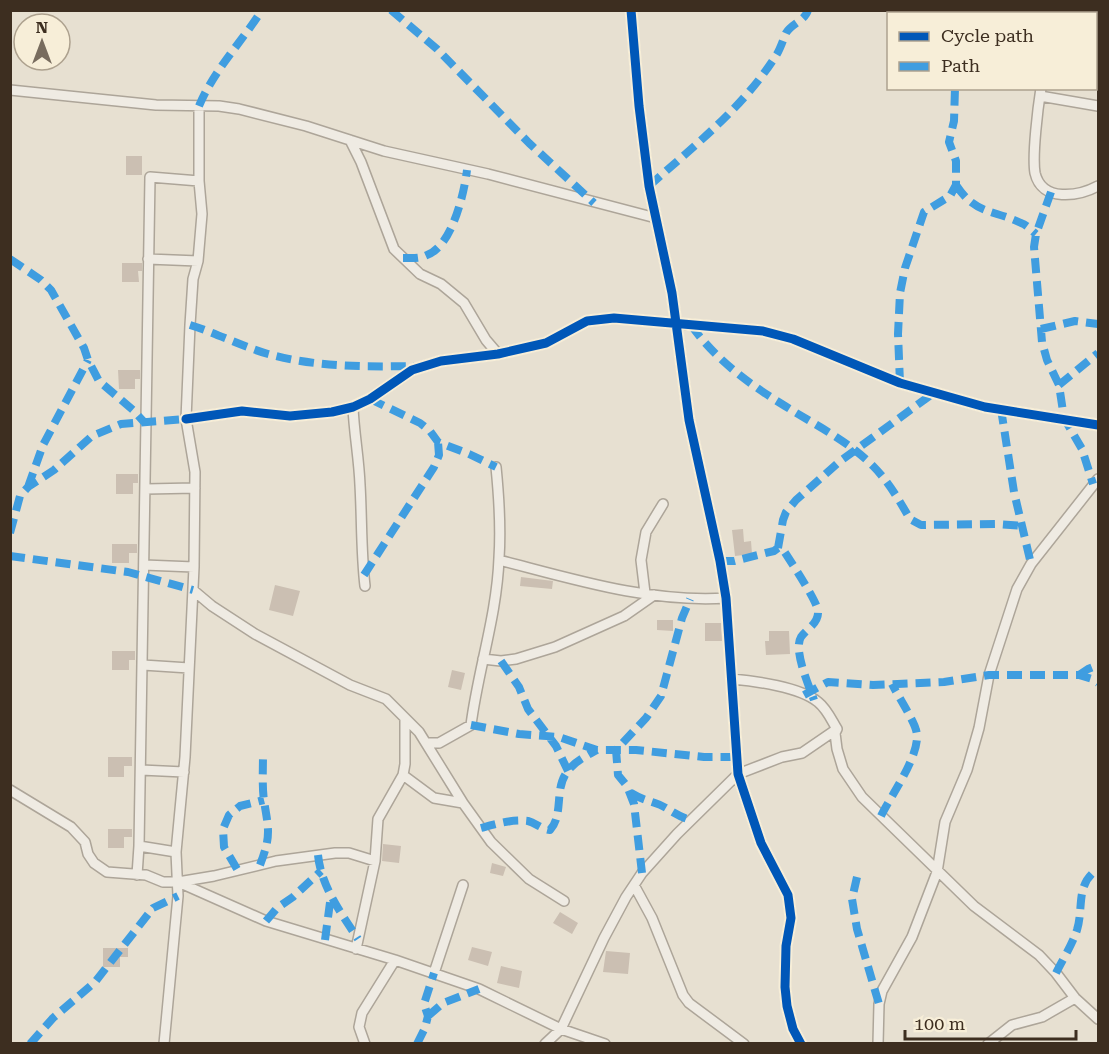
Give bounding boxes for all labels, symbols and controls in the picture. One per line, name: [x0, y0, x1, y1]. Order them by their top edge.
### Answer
north arrow: [12, 12, 72, 72]
legend: [887, 12, 1097, 90]
text: N: [36, 18, 48, 37]
text: Cycle path: [941, 25, 1034, 46]
text: Path: [941, 55, 980, 76]
scale bar: [905, 1003, 1076, 1041]
text: 100 m: [914, 1013, 965, 1034]

